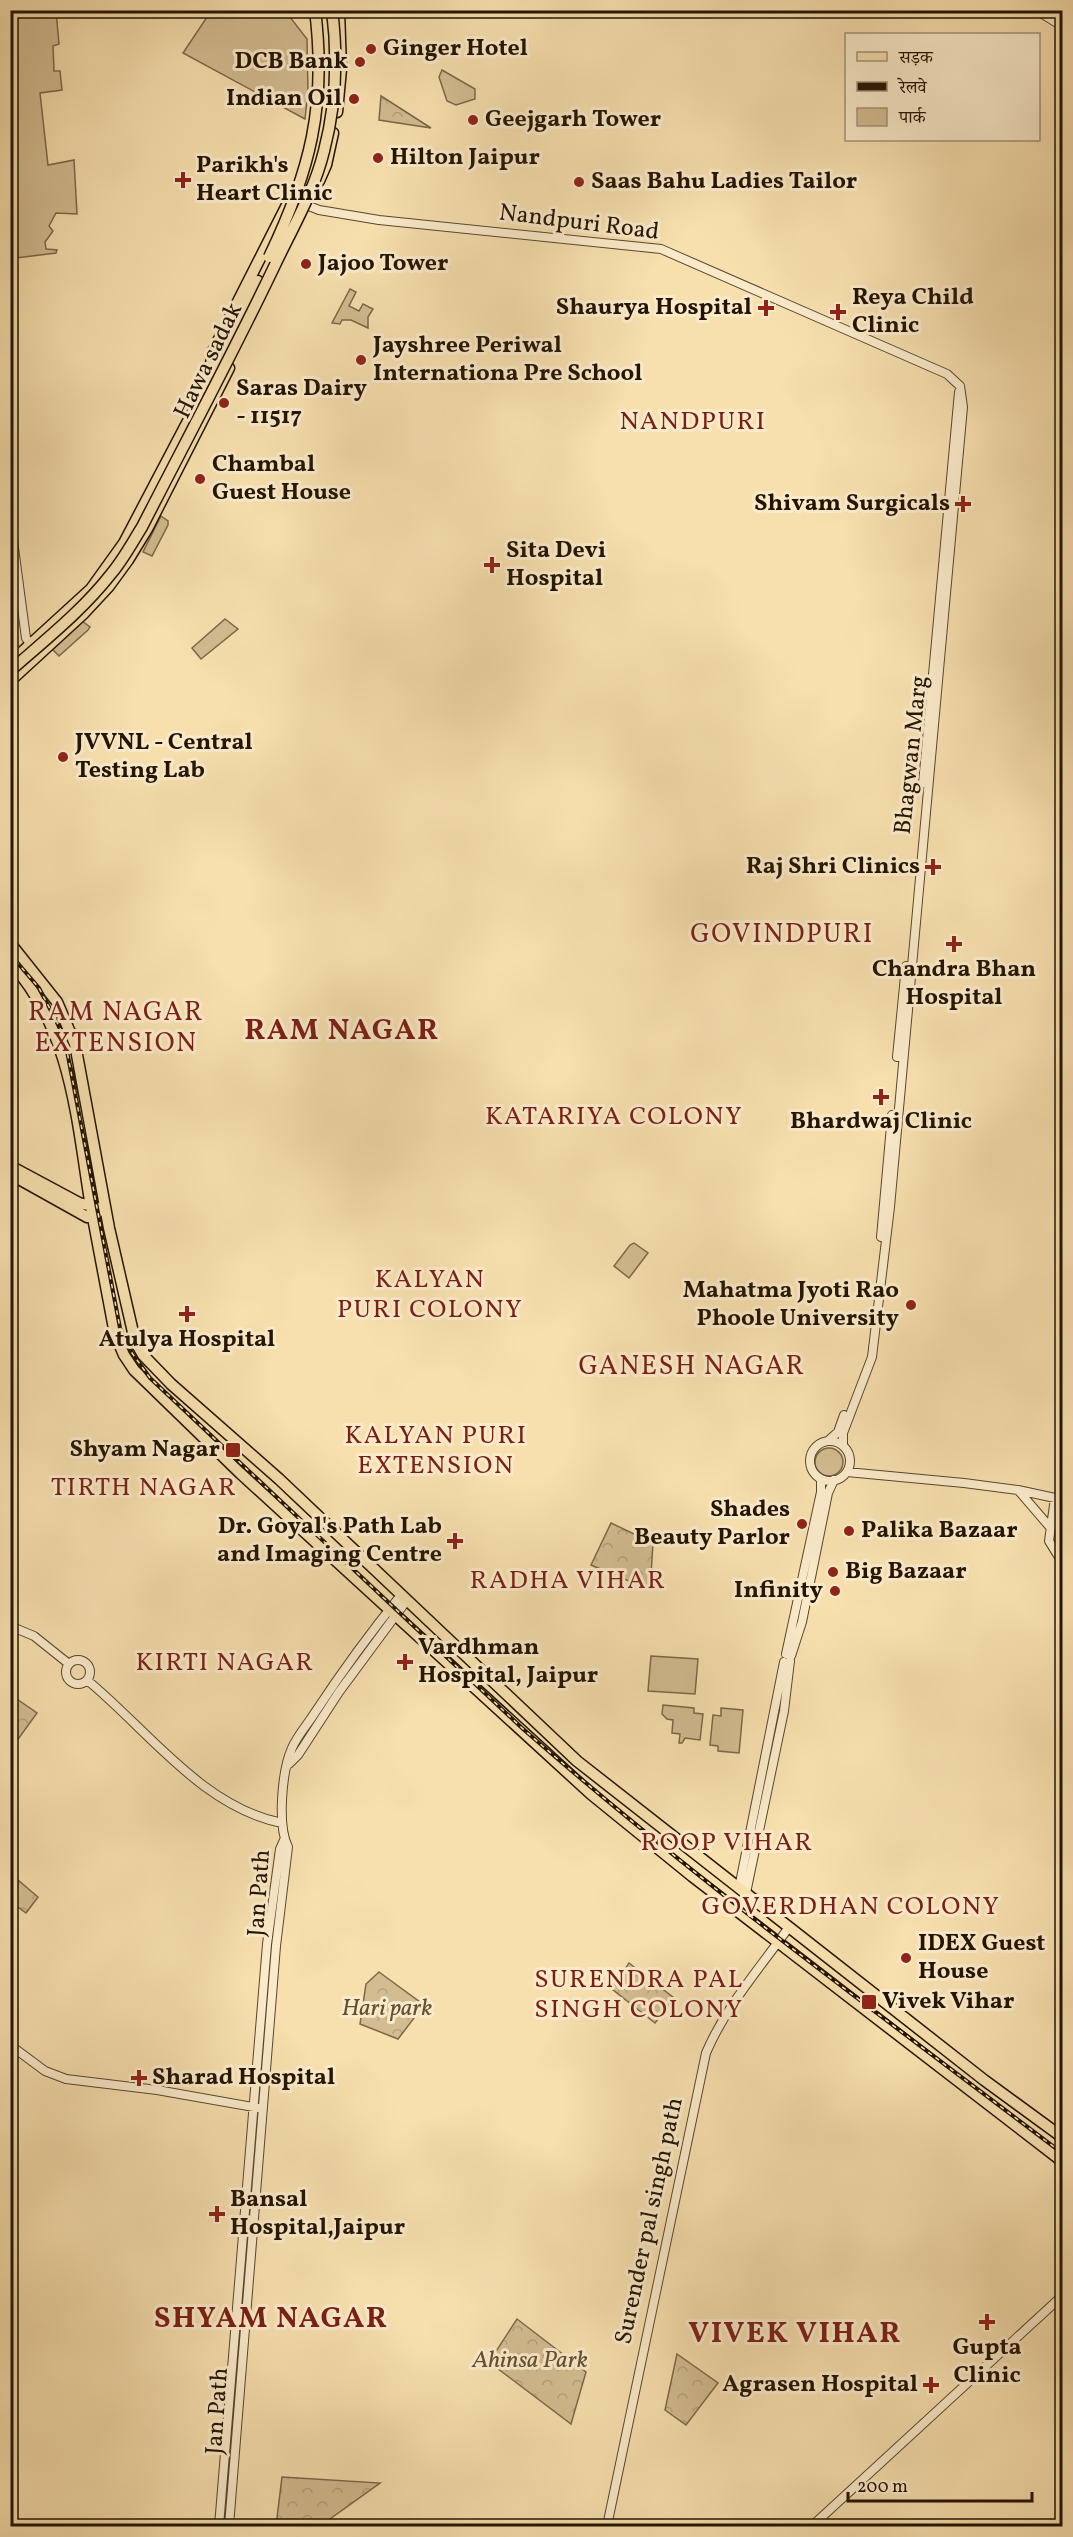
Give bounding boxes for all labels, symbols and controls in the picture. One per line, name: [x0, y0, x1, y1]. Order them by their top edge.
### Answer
place label: Ginger Hotel: [383, 32, 528, 66]
legend: [845, 33, 1040, 141]
marker: Ginger Hotel: [364, 42, 378, 56]
place label: DCB Bank: [235, 45, 348, 79]
text: सड़क: [898, 46, 934, 71]
marker: DCB Bank: [353, 55, 367, 69]
text: रेलवे: [897, 76, 928, 101]
place label: Indian Oil: [226, 82, 342, 116]
marker: Indian Oil: [347, 92, 361, 106]
place label: Geejgarh Tower: [485, 103, 661, 137]
text: पार्क: [898, 106, 927, 131]
marker: Geejgarh Tower: [466, 113, 480, 127]
place label: Hilton Jaipur: [390, 141, 540, 175]
place label: Parikh's Heart Clinic: [196, 149, 332, 211]
marker: Hilton Jaipur: [371, 151, 385, 165]
place label: Saas Bahu Ladies Tailor: [591, 165, 857, 199]
marker: Parikh's Heart Clinic: [174, 171, 192, 189]
marker: Saas Bahu Ladies Tailor: [572, 175, 586, 189]
street label: Nandpuri Road: [497, 196, 661, 250]
place label: Jajoo Tower: [317, 247, 448, 281]
marker: Jajoo Tower: [299, 257, 313, 271]
place label: Reya Child Clinic: [852, 281, 974, 343]
place label: Shaurya Hospital: [556, 291, 752, 325]
street label: Hawa sadak: [166, 297, 252, 425]
marker: Shaurya Hospital: [757, 299, 775, 317]
marker: Reya Child Clinic: [829, 303, 847, 321]
place label: Jayshree Periwal Internationa Pre School: [372, 329, 642, 391]
marker: Jayshree Periwal Internationa Pre School: [354, 353, 368, 367]
place label: Saras Dairy - 11517: [236, 372, 368, 434]
marker: Saras Dairy - 11517: [217, 396, 231, 410]
district label: NANDPURI: [620, 404, 767, 440]
place label: Chambal Guest House: [212, 448, 351, 510]
marker: Chambal Guest House: [193, 472, 207, 486]
place label: Shivam Surgicals: [754, 487, 950, 521]
marker: Shivam Surgicals: [954, 495, 972, 513]
place label: Sita Devi Hospital: [506, 534, 606, 596]
marker: Sita Devi Hospital: [483, 556, 501, 574]
street label: Bhagwan Marg: [887, 674, 937, 836]
place label: JVVNL - Central Testing Lab: [74, 726, 253, 788]
marker: JVVNL - Central Testing Lab: [56, 750, 70, 764]
place label: Raj Shri Clinics: [746, 850, 920, 884]
marker: Raj Shri Clinics: [924, 858, 942, 876]
district label: GOVINDPURI: [690, 916, 874, 954]
marker: Chandra Bhan Hospital: [945, 935, 963, 953]
place label: Chandra Bhan Hospital: [872, 953, 1036, 1015]
district label: RAM NAGAR EXTENSION: [28, 994, 204, 1063]
district label: RAM NAGAR: [244, 1010, 440, 1052]
marker: Bhardwaj Clinic: [872, 1088, 890, 1106]
district label: KATARIYA COLONY: [485, 1099, 743, 1135]
place label: Bhardwaj Clinic: [790, 1105, 972, 1139]
district label: KALYAN PURI COLONY: [337, 1262, 523, 1328]
place label: Mahatma Jyoti Rao Phoole University: [683, 1274, 900, 1336]
marker: Mahatma Jyoti Rao Phoole University: [904, 1298, 918, 1312]
marker: Atulya Hospital: [178, 1305, 196, 1323]
place label: Atulya Hospital: [99, 1323, 275, 1357]
district label: GANESH NAGAR: [578, 1348, 806, 1386]
district label: KALYAN PURI EXTENSION: [345, 1418, 527, 1484]
place label: Shyam Nagar: [70, 1433, 220, 1467]
marker: Shyam Nagar: [224, 1441, 242, 1459]
district label: TIRTH NAGAR: [51, 1470, 237, 1506]
place label: Shades Beauty Parlor: [634, 1493, 790, 1555]
place label: Dr. Goyal's Path Lab and Imaging Centre: [217, 1510, 442, 1572]
place label: Palika Bazaar: [861, 1514, 1018, 1548]
marker: Shades Beauty Parlor: [795, 1517, 809, 1531]
marker: Palika Bazaar: [842, 1524, 856, 1538]
marker: Dr. Goyal's Path Lab and Imaging Centre: [446, 1532, 464, 1550]
place label: Big Bazaar: [845, 1555, 967, 1589]
district label: RADHA VIHAR: [470, 1563, 666, 1599]
marker: Big Bazaar: [826, 1565, 840, 1579]
place label: Infinity: [734, 1574, 824, 1608]
marker: Infinity: [828, 1584, 842, 1598]
place label: Vardhman Hospital, Jaipur: [418, 1631, 598, 1693]
district label: KIRTI NAGAR: [135, 1645, 315, 1681]
marker: Vardhman Hospital, Jaipur: [396, 1653, 414, 1671]
district label: ROOP VIHAR: [640, 1825, 814, 1861]
street label: Jan Path: [240, 1848, 280, 1938]
district label: GOVERDHAN COLONY: [702, 1889, 1000, 1925]
place label: IDEX Guest House: [918, 1927, 1045, 1989]
marker: IDEX Guest House: [899, 1951, 913, 1965]
district label: SURENDRA PAL SINGH COLONY: [534, 1962, 744, 2028]
place label: Vivek Vihar: [882, 1985, 1014, 2019]
park label: Hari park: [342, 1992, 432, 2026]
marker: Vivek Vihar: [860, 1993, 878, 2011]
place label: Sharad Hospital: [152, 2061, 335, 2095]
marker: Sharad Hospital: [130, 2069, 148, 2087]
street label: Surender pal singh path: [607, 2095, 693, 2347]
place label: Bansal Hospital,Jaipur: [230, 2183, 405, 2245]
marker: Bansal Hospital,Jaipur: [208, 2205, 226, 2223]
district label: SHYAM NAGAR: [154, 2298, 388, 2340]
district label: VIVEK VIHAR: [688, 2313, 902, 2355]
marker: Gupta Clinic: [978, 2313, 996, 2331]
place label: Gupta Clinic: [952, 2331, 1022, 2393]
park label: Ahinsa Park: [471, 2344, 588, 2378]
street label: Jan Path: [198, 2366, 238, 2456]
place label: Agrasen Hospital: [722, 2368, 918, 2402]
marker: Agrasen Hospital: [922, 2376, 940, 2394]
scale bar: [848, 2465, 1032, 2503]
text: 200 m: [857, 2475, 908, 2500]

